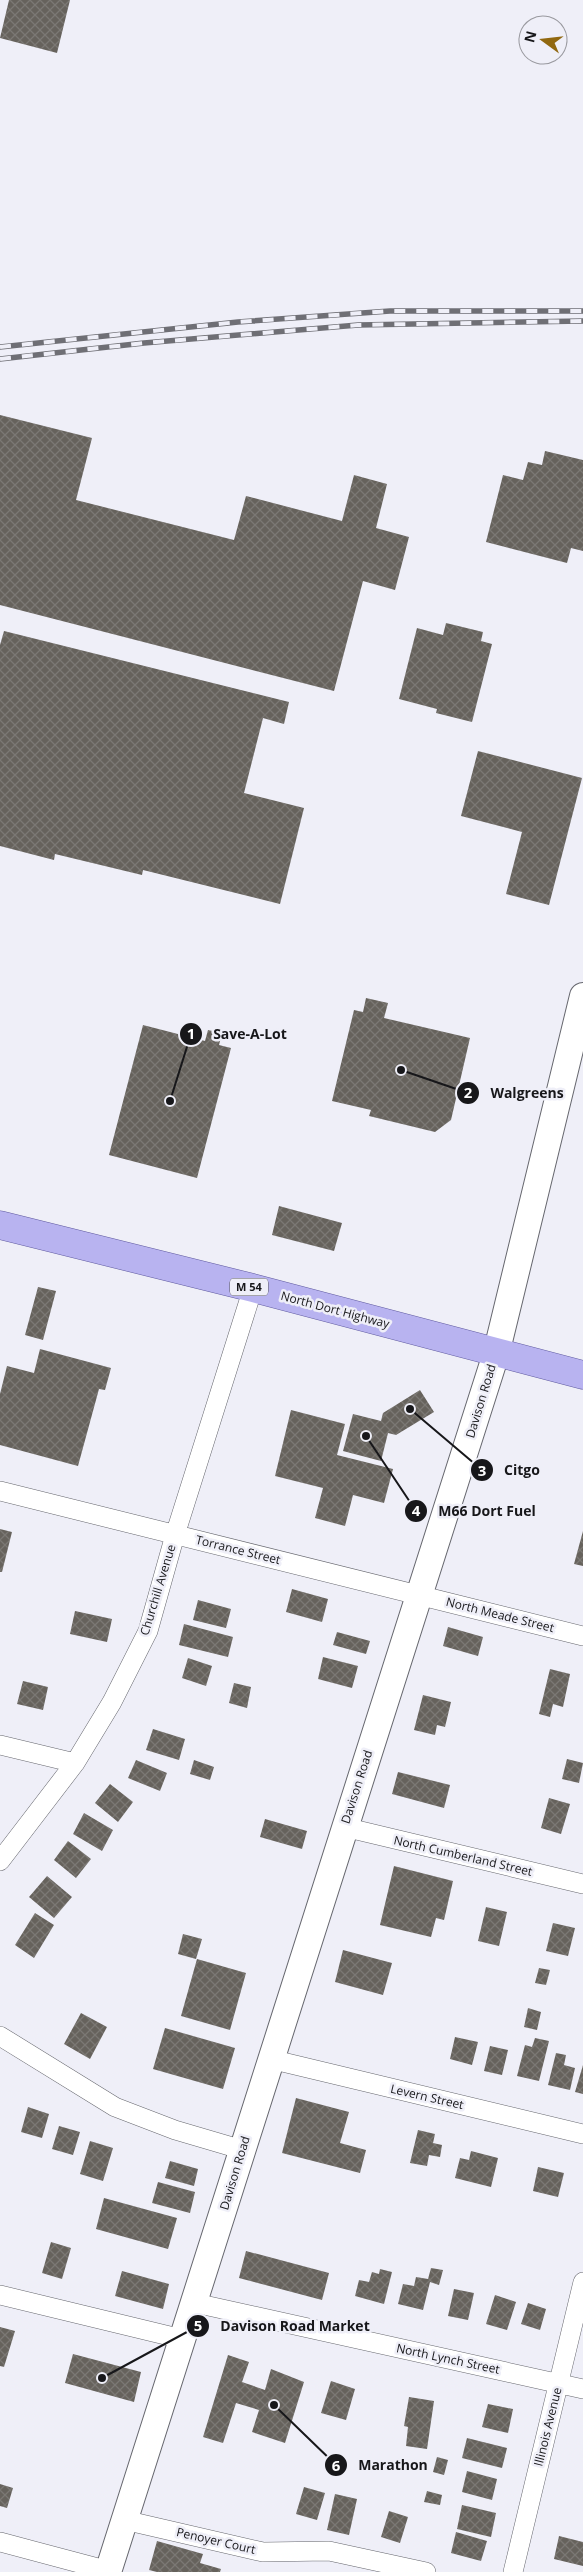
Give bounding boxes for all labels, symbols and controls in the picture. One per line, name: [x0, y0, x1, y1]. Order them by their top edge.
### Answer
north arrow: [518, 15, 568, 65]
text: N: [519, 29, 541, 44]
callout: Save-A-Lot: [178, 1020, 297, 1049]
text: 1: [187, 1023, 195, 1043]
text: Save-A-Lot: [213, 1024, 287, 1043]
callout: Walgreens: [455, 1078, 574, 1107]
text: 2: [464, 1082, 473, 1102]
text: Walgreens: [490, 1083, 564, 1102]
road number: M 54: [230, 1278, 268, 1295]
street label: North Dort Highway: [279, 1287, 392, 1332]
street label: Davison Road: [461, 1362, 500, 1440]
callout: Citgo: [470, 1456, 550, 1485]
text: 3: [478, 1460, 486, 1480]
text: Citgo: [504, 1460, 540, 1479]
callout: M66 Dort Fuel: [403, 1496, 546, 1525]
text: 4: [412, 1500, 421, 1520]
text: M66 Dort Fuel: [438, 1501, 536, 1520]
street label: Torrance Street: [194, 1531, 282, 1568]
street label: Churchill Avenue: [136, 1542, 180, 1637]
street label: North Meade Street: [444, 1593, 556, 1636]
street label: Davison Road: [337, 1748, 376, 1826]
street label: North Cumberland Street: [392, 1831, 534, 1880]
street label: Levern Street: [389, 2080, 465, 2113]
street label: Davison Road: [215, 2134, 254, 2212]
callout: Davison Road Market: [186, 2311, 380, 2340]
text: 5: [194, 2315, 202, 2335]
text: Davison Road Market: [220, 2316, 370, 2335]
street label: North Lynch Street: [395, 2339, 501, 2378]
street label: Illinois Avenue: [530, 2385, 566, 2468]
callout: Marathon: [323, 2451, 438, 2480]
text: 6: [332, 2455, 341, 2475]
text: Marathon: [358, 2455, 428, 2474]
street label: Penoyer Court: [175, 2523, 257, 2558]

